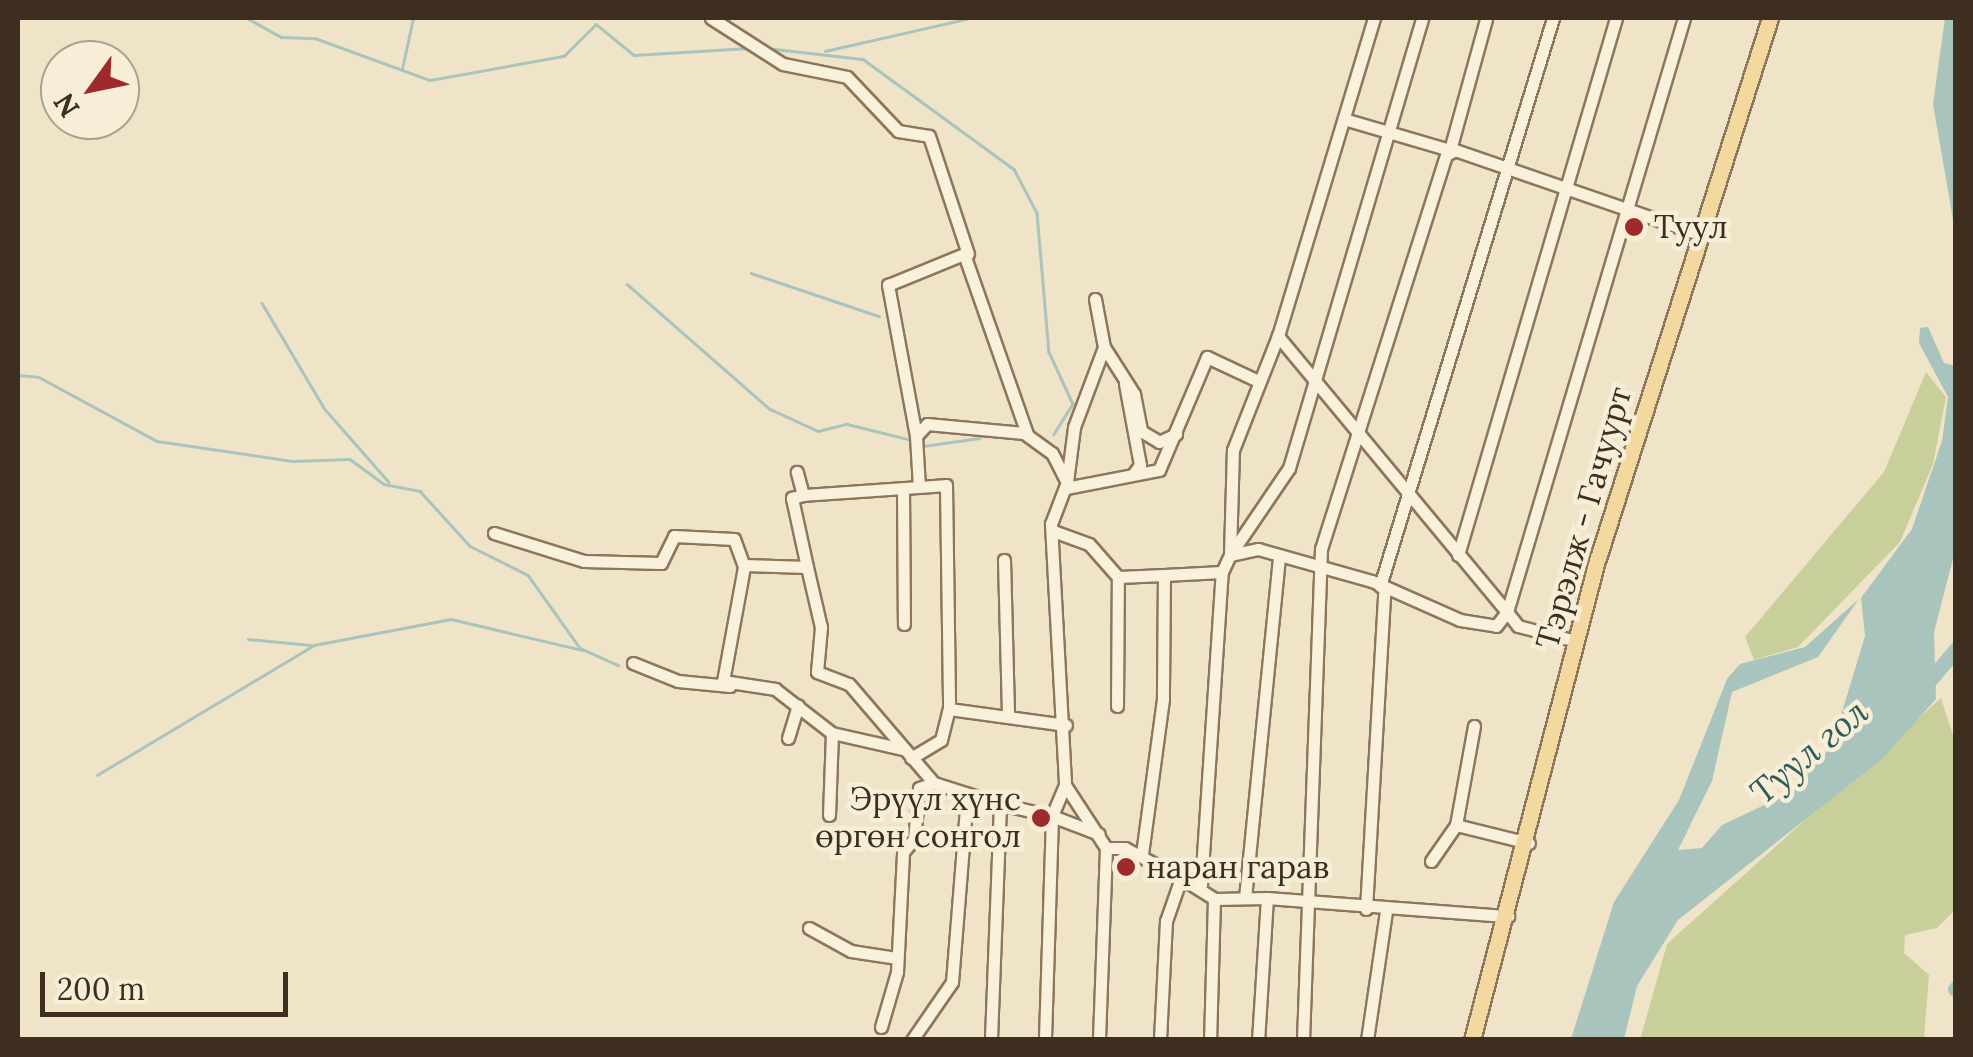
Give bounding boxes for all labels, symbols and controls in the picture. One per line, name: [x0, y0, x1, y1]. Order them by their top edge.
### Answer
north arrow: [40, 40, 140, 140]
text: N: [46, 86, 88, 124]
place label: Туул: [1654, 208, 1728, 246]
marker: Туул: [1623, 216, 1645, 238]
street label: Тэрэлж - Гачуурт: [1528, 383, 1640, 653]
water label: Туул гол: [1742, 691, 1876, 813]
place label: Эрүүл хүнс өргөн сонгол: [815, 781, 1021, 856]
marker: Эрүүл хүнс өргөн сонгол: [1030, 807, 1052, 829]
place label: наран гарав: [1146, 848, 1329, 886]
marker: наран гарав: [1115, 856, 1137, 878]
scale bar: [45, 952, 292, 1014]
text: 200 m: [57, 970, 145, 1008]

